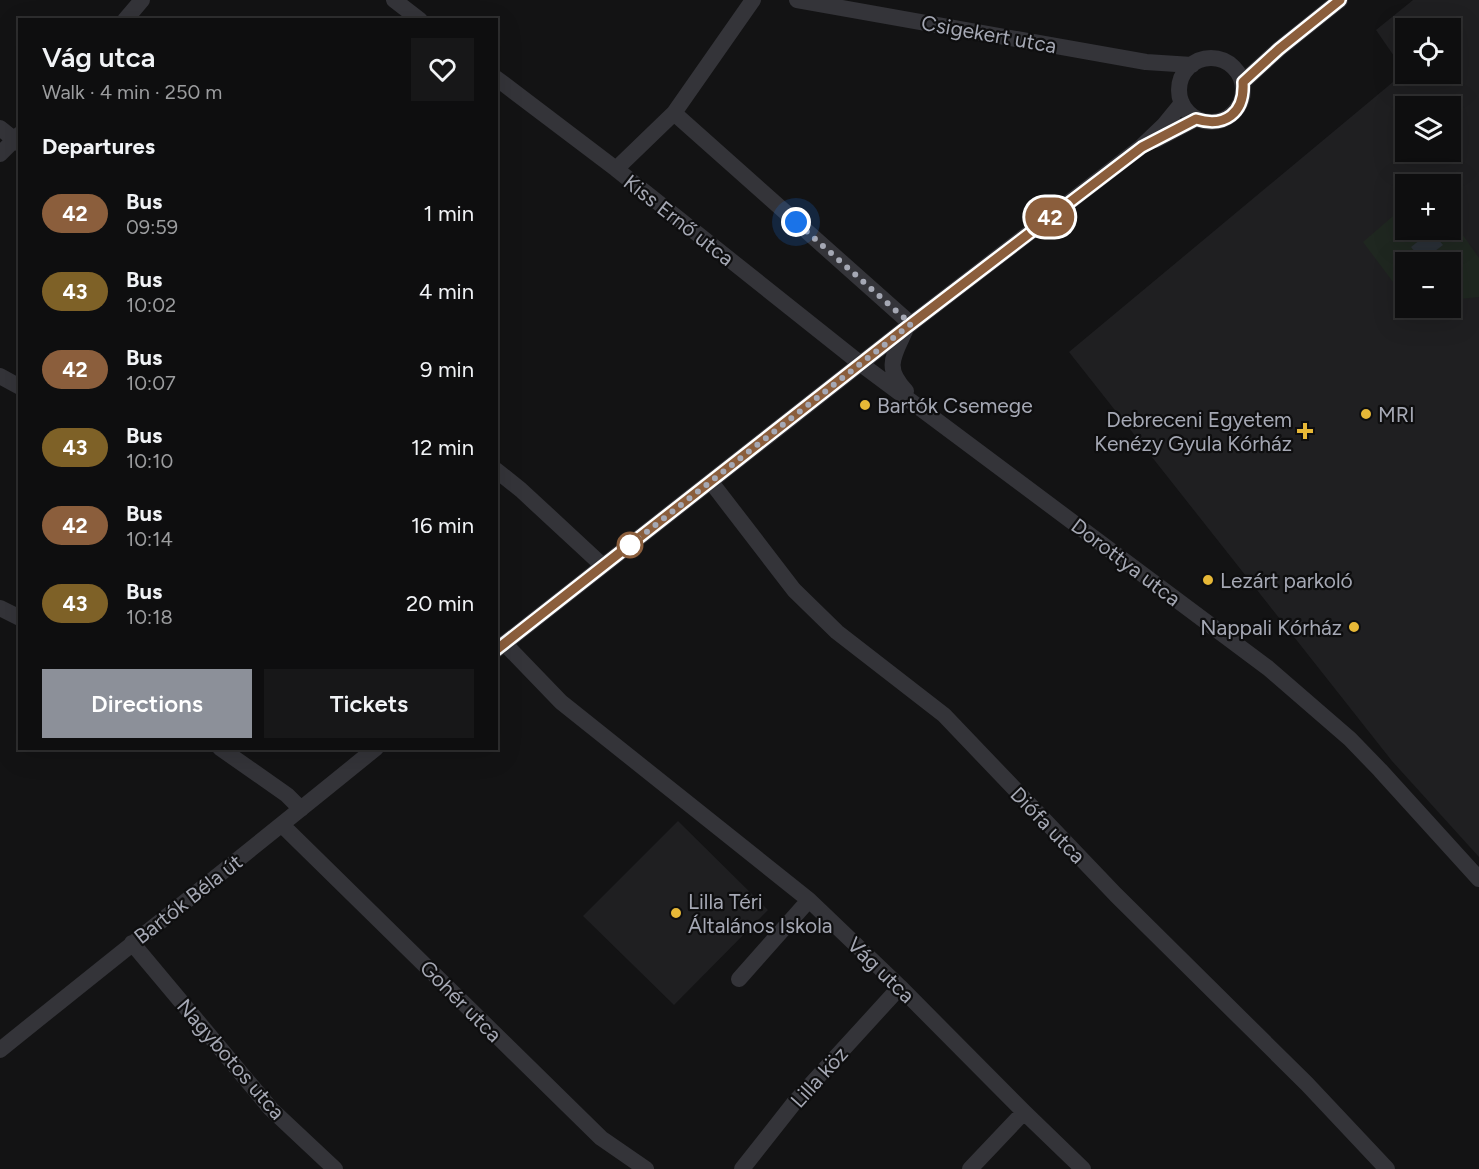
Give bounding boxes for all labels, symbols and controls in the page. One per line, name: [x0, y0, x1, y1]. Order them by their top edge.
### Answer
street label: Csigekert utca: [919, 10, 1059, 58]
map controls: [1395, 18, 1461, 318]
button: locate: [1395, 18, 1461, 84]
button: heart: [411, 38, 474, 101]
text: Vág utca: [42, 40, 155, 74]
text: Walk · 4 min · 250 m: [42, 80, 222, 104]
button: layers: [1395, 96, 1461, 162]
text: Departures: [42, 133, 155, 160]
street label: Kiss Ernő utca: [619, 169, 739, 271]
button: +: [1395, 174, 1461, 240]
text: Bus: [126, 188, 162, 215]
line badge: 42: [1023, 198, 1077, 236]
text: 1 min: [423, 200, 474, 227]
text: 42: [62, 201, 88, 226]
text: 42: [1037, 205, 1063, 230]
your location: [781, 207, 811, 237]
text: 09:59: [126, 215, 178, 239]
button: −: [1395, 252, 1461, 318]
text: Bus: [126, 266, 162, 293]
text: 4 min: [419, 278, 474, 305]
text: 43: [63, 279, 87, 304]
text: 10:02: [126, 293, 176, 317]
text: Bus: [126, 344, 162, 371]
text: 9 min: [420, 356, 474, 383]
text: 42: [62, 357, 88, 382]
text: 10:07: [126, 371, 176, 395]
place label: Bartók Csemege: [877, 393, 1033, 418]
marker: Bartók Csemege: [858, 398, 872, 412]
place label: MRI: [1378, 402, 1415, 427]
place label: Debreceni Egyetem Kenézy Gyula Kórház: [1094, 407, 1292, 456]
marker: MRI: [1359, 407, 1373, 421]
text: Bus: [126, 422, 162, 449]
marker: Debreceni Egyetem Kenézy Gyula Kórház: [1296, 422, 1314, 440]
text: 12 min: [411, 434, 474, 461]
text: 43: [63, 435, 87, 460]
text: 10:10: [126, 449, 173, 473]
text: Bus: [126, 500, 162, 527]
text: 16 min: [411, 512, 474, 539]
text: 42: [62, 513, 88, 538]
street label: Dorottya utca: [1067, 513, 1185, 611]
text: 10:14: [126, 527, 173, 551]
unlabelled marker: [617, 532, 643, 558]
place label: Lezárt parkoló: [1220, 568, 1353, 593]
marker: Lezárt parkoló: [1201, 573, 1215, 587]
text: Bus: [126, 578, 162, 605]
text: 20 min: [406, 590, 474, 617]
text: 43: [63, 591, 87, 616]
text: 10:18: [126, 605, 173, 629]
place label: Nappali Kórház: [1200, 615, 1342, 640]
marker: Nappali Kórház: [1347, 620, 1361, 634]
button: Directions: [42, 669, 252, 738]
button: Tickets: [264, 669, 474, 738]
street label: Diófa utca: [1005, 782, 1091, 868]
street label: Bartók Béla út: [129, 849, 247, 949]
place label: Lilla Téri Általános Iskola: [688, 889, 833, 938]
marker: Lilla Téri Általános Iskola: [669, 906, 683, 920]
street label: Vág utca: [842, 932, 920, 1008]
street label: Gohér utca: [415, 955, 507, 1047]
street label: Nagybotos utca: [172, 994, 290, 1124]
street label: Lilla köz: [785, 1041, 853, 1113]

